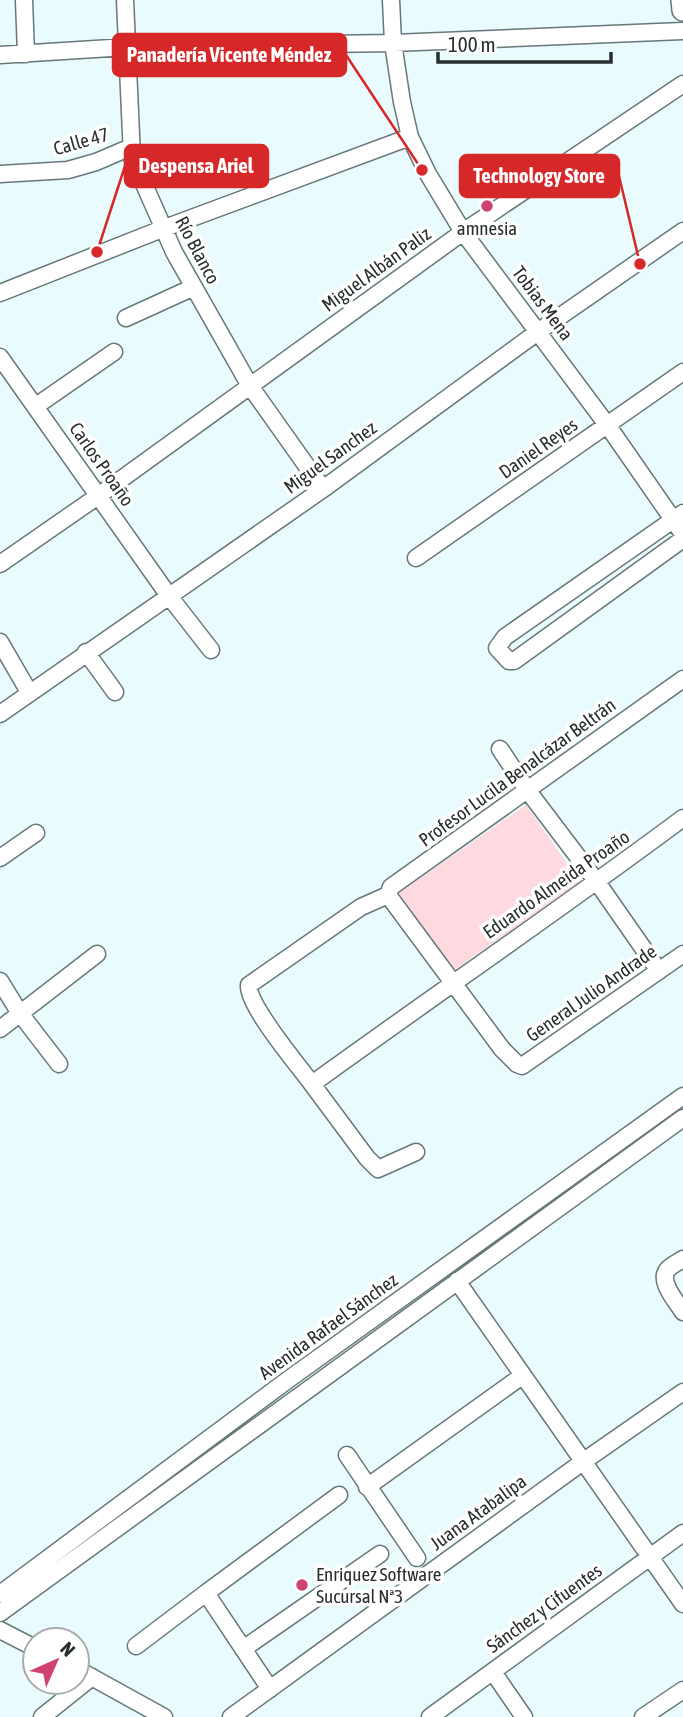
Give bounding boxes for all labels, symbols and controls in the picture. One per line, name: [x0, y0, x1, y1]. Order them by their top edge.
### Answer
scale bar: [438, 21, 611, 65]
text: 100 m: [448, 32, 496, 56]
callout: Panadería Vicente Méndez: [113, 34, 346, 76]
text: Panadería Vicente Méndez: [127, 42, 332, 66]
street label: Calle 47: [51, 123, 111, 159]
callout: Despensa Ariel: [125, 145, 268, 187]
text: Despensa Ariel: [139, 153, 254, 177]
callout: Technology Store: [460, 155, 619, 197]
text: Technology Store: [473, 163, 605, 187]
marker: amnesia: [479, 198, 495, 214]
street label: Río Blanco: [171, 212, 225, 288]
place label: amnesia: [457, 217, 517, 239]
street label: Miguel Albán Paliz: [317, 222, 435, 316]
street label: Tobias Mena: [508, 262, 578, 344]
street label: Daniel Reyes: [495, 413, 582, 483]
street label: Miguel Sanchez: [280, 416, 380, 498]
street label: Carlos Proaño: [65, 418, 139, 510]
street label: Profesor Lucila Benalcázar Beltrán: [414, 693, 620, 851]
street label: Eduardo Almeida Proaño: [479, 825, 633, 943]
street label: General Julio Andrade: [522, 940, 660, 1046]
street label: Avenida Rafael Sánchez: [254, 1268, 402, 1384]
street label: Juana Atabalipa: [426, 1470, 530, 1554]
street label: Sánchez y Cifuentes: [482, 1559, 606, 1657]
place label: Enriquez Software Sucursal Nª3: [316, 1563, 441, 1607]
marker: Enriquez Software Sucursal Nª3: [294, 1577, 310, 1593]
north arrow: [21, 1626, 91, 1696]
text: N: [56, 1637, 80, 1661]

